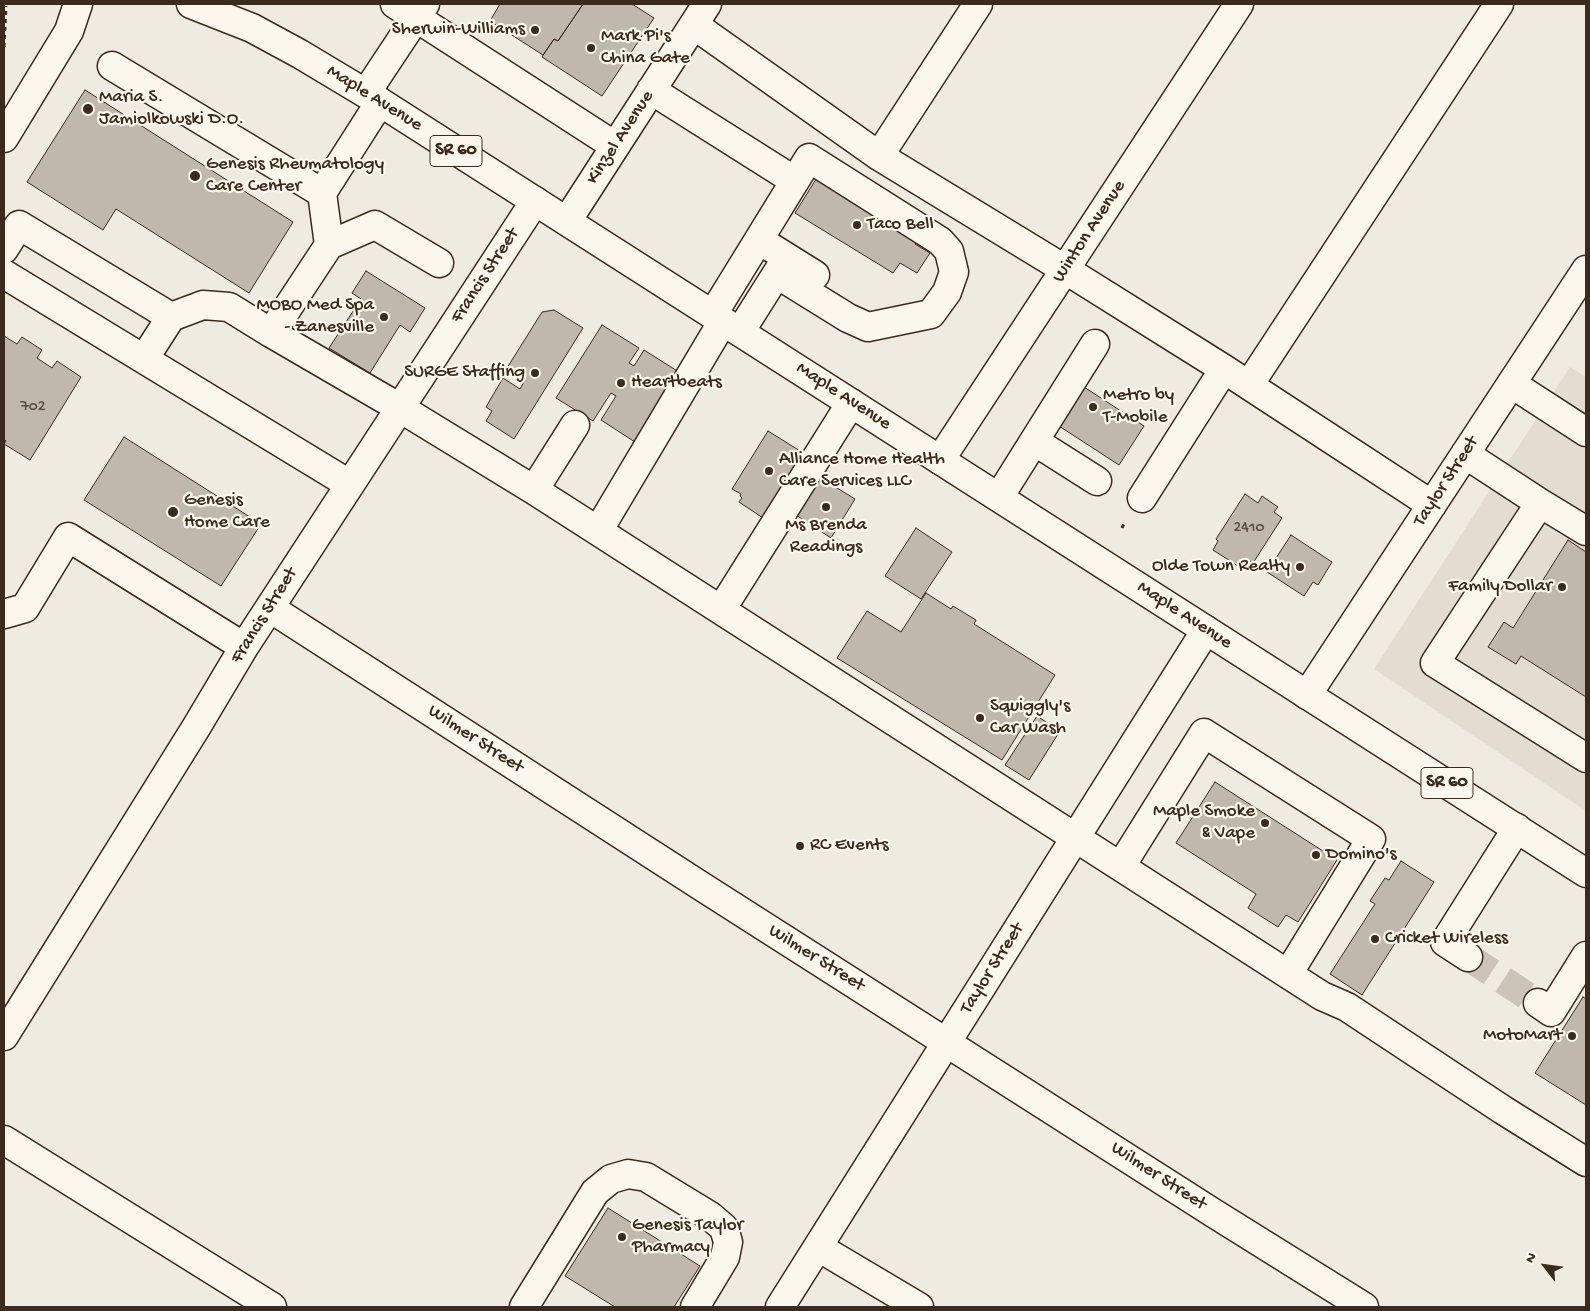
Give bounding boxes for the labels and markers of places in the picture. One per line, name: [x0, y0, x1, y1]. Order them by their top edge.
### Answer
place label: Sherwin-Williams: [392, 19, 525, 41]
marker: Sherwin-Williams: [529, 24, 541, 36]
place label: Mark Pi's China Gate: [601, 26, 690, 70]
marker: Mark Pi's China Gate: [585, 42, 597, 54]
place label: Maria S. Jamiolkowski D.O.: [99, 87, 244, 131]
marker: Maria S. Jamiolkowski D.O.: [81, 102, 95, 116]
place label: Genesis Rheumatology Care Center: [206, 154, 384, 198]
marker: Genesis Rheumatology Care Center: [188, 169, 202, 183]
place label: Taco Bell: [867, 214, 934, 236]
marker: Taco Bell: [851, 219, 863, 231]
place label: MOBO Med Spa - Zanesville: [256, 295, 374, 339]
marker: MOBO Med Spa - Zanesville: [378, 311, 390, 323]
place label: SURGE Staffing: [404, 362, 525, 384]
marker: SURGE Staffing: [529, 367, 541, 379]
place label: Heartbeats: [631, 372, 722, 394]
marker: Heartbeats: [615, 377, 627, 389]
place label: Metro by T-Mobile: [1103, 385, 1174, 429]
marker: Metro by T-Mobile: [1087, 401, 1099, 413]
place label: Alliance Home Health Care Services LLC: [779, 449, 945, 493]
marker: Alliance Home Health Care Services LLC: [763, 465, 775, 477]
place label: Genesis Home Care: [184, 490, 270, 534]
marker: Ms Brenda Readings: [820, 501, 832, 513]
marker: Genesis Home Care: [166, 505, 180, 519]
place label: Ms Brenda Readings: [785, 515, 867, 559]
place label: Olde Town Realty: [1152, 556, 1290, 578]
marker: Olde Town Realty: [1294, 561, 1306, 573]
place label: Family Dollar: [1448, 576, 1552, 598]
marker: Family Dollar: [1556, 581, 1568, 593]
place label: Squiggly's Car Wash: [990, 696, 1070, 740]
marker: Squiggly's Car Wash: [974, 712, 986, 724]
place label: Maple Smoke & Vape: [1153, 801, 1255, 845]
marker: Maple Smoke & Vape: [1259, 817, 1271, 829]
place label: RC Events: [810, 835, 889, 857]
marker: RC Events: [794, 840, 806, 852]
place label: Domino's: [1326, 844, 1397, 866]
marker: Domino's: [1310, 849, 1322, 861]
place label: Cricket Wireless: [1385, 928, 1508, 950]
marker: Cricket Wireless: [1369, 933, 1381, 945]
place label: MotoMart: [1483, 1025, 1562, 1047]
marker: MotoMart: [1566, 1030, 1578, 1042]
place label: Genesis Taylor Pharmacy: [632, 1215, 743, 1259]
marker: Genesis Taylor Pharmacy: [616, 1231, 628, 1243]

